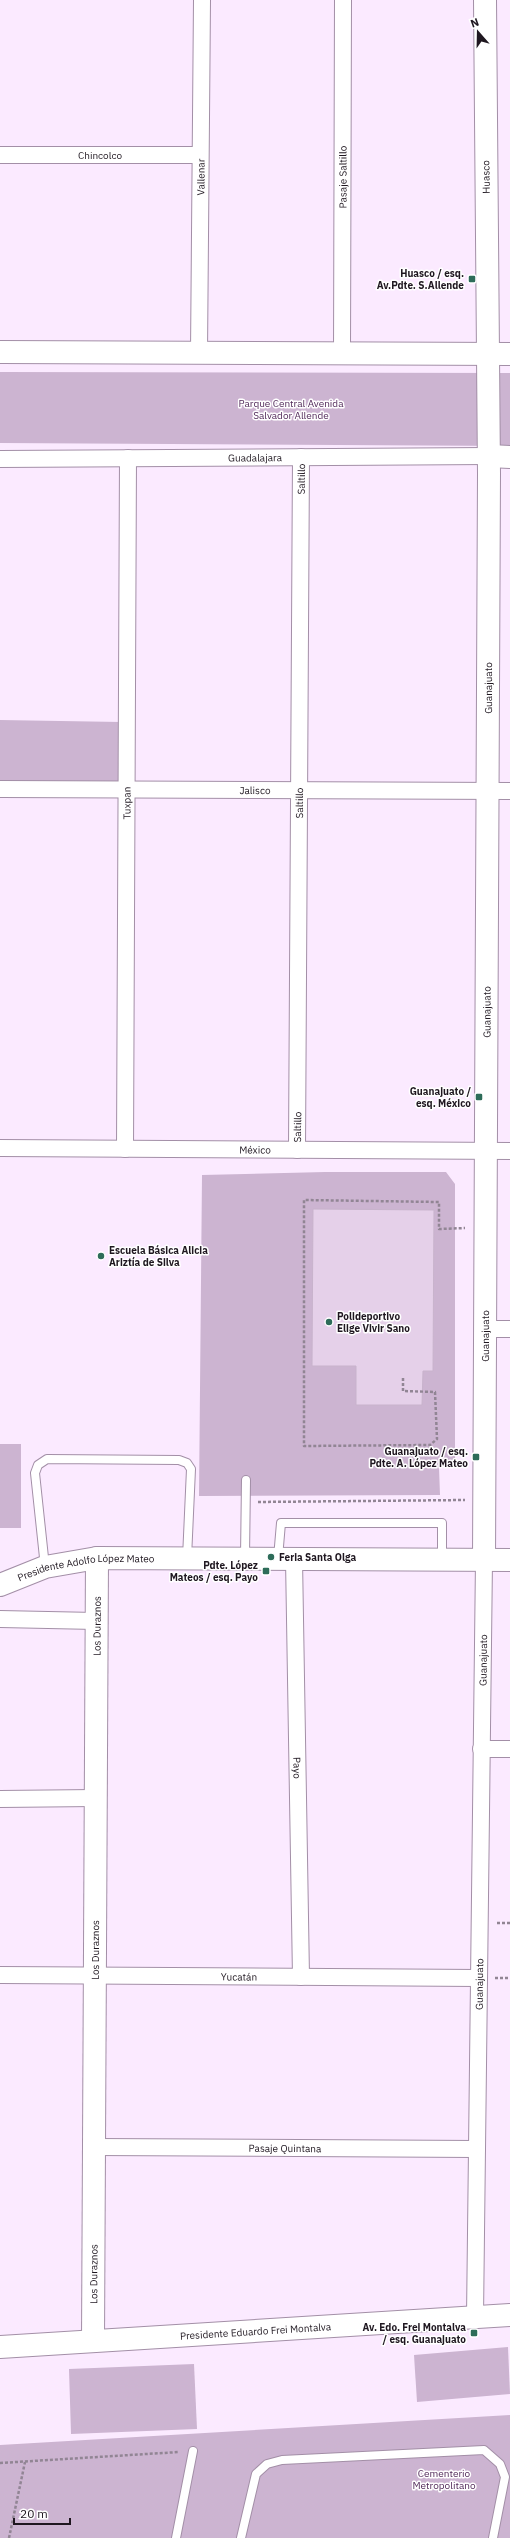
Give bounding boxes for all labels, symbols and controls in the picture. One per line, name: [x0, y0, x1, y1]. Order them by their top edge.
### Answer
north arrow: [458, 12, 498, 52]
text: N: [468, 15, 481, 31]
street label: Pasaje Saltillo: [336, 145, 349, 208]
street label: Chincolco: [78, 149, 122, 162]
street label: Vallenar: [194, 158, 207, 195]
street label: Huasco: [479, 160, 493, 194]
place label: Huasco / esq. Av.Pdte. S.Allende: [377, 267, 464, 292]
marker: Huasco / esq. Av.Pdte. S.Allende: [467, 274, 477, 284]
park label: Parque Central Avenida Salvador Allende: [238, 397, 344, 422]
street label: Guadalajara: [228, 451, 283, 464]
street label: Saltillo: [294, 463, 307, 494]
street label: Guanajuato: [481, 662, 495, 714]
street label: Jalisco: [239, 783, 271, 797]
street label: Tuxpan: [120, 787, 133, 819]
street label: Saltillo: [292, 787, 306, 818]
street label: Guanajuato: [480, 986, 493, 1038]
place label: Guanajuato / esq. México: [410, 1085, 471, 1110]
marker: Guanajuato / esq. México: [474, 1092, 484, 1102]
street label: Saltillo: [291, 1111, 304, 1142]
street label: México: [239, 1143, 271, 1156]
place label: Escuela Básica Alicia Ariztía de Silva: [109, 1244, 208, 1269]
marker: Escuela Básica Alicia Ariztía de Silva: [96, 1251, 106, 1261]
place label: Polideportivo Elige Vivir Sano: [337, 1310, 410, 1335]
street label: Guanajuato: [478, 1310, 492, 1362]
marker: Polideportivo Elige Vivir Sano: [324, 1317, 334, 1327]
place label: Guanajuato / esq. Pdte. A. López Mateo: [369, 1445, 468, 1470]
marker: Guanajuato / esq. Pdte. A. López Mateo: [471, 1452, 481, 1462]
street label: Presidente Adolfo López Mateo: [15, 1551, 155, 1584]
place label: Feria Santa Olga: [279, 1551, 357, 1564]
marker: Feria Santa Olga: [266, 1552, 276, 1562]
place label: Pdte. López Mateos / esq. Payo: [170, 1559, 258, 1584]
marker: Pdte. López Mateos / esq. Payo: [261, 1566, 271, 1576]
street label: Los Duraznos: [90, 1596, 103, 1656]
street label: Guanajuato: [476, 1634, 490, 1686]
street label: Payo: [291, 1757, 304, 1779]
street label: Los Duraznos: [88, 1920, 102, 1980]
street label: Guanajuato: [472, 1958, 486, 2010]
street label: Yucatán: [221, 1970, 257, 1983]
street label: Pasaje Quintana: [249, 2141, 322, 2155]
street label: Los Duraznos: [87, 2244, 100, 2304]
street label: Presidente Eduardo Frei Montalva: [180, 2320, 332, 2342]
place label: Av. Edo. Frei Montalva / esq. Guanajuato: [362, 2321, 466, 2346]
marker: Av. Edo. Frei Montalva / esq. Guanajuato: [469, 2328, 479, 2338]
park label: Cementerio Metropolitano: [412, 2467, 476, 2492]
scale bar: [14, 2500, 70, 2526]
text: 20 m: [20, 2506, 48, 2521]

